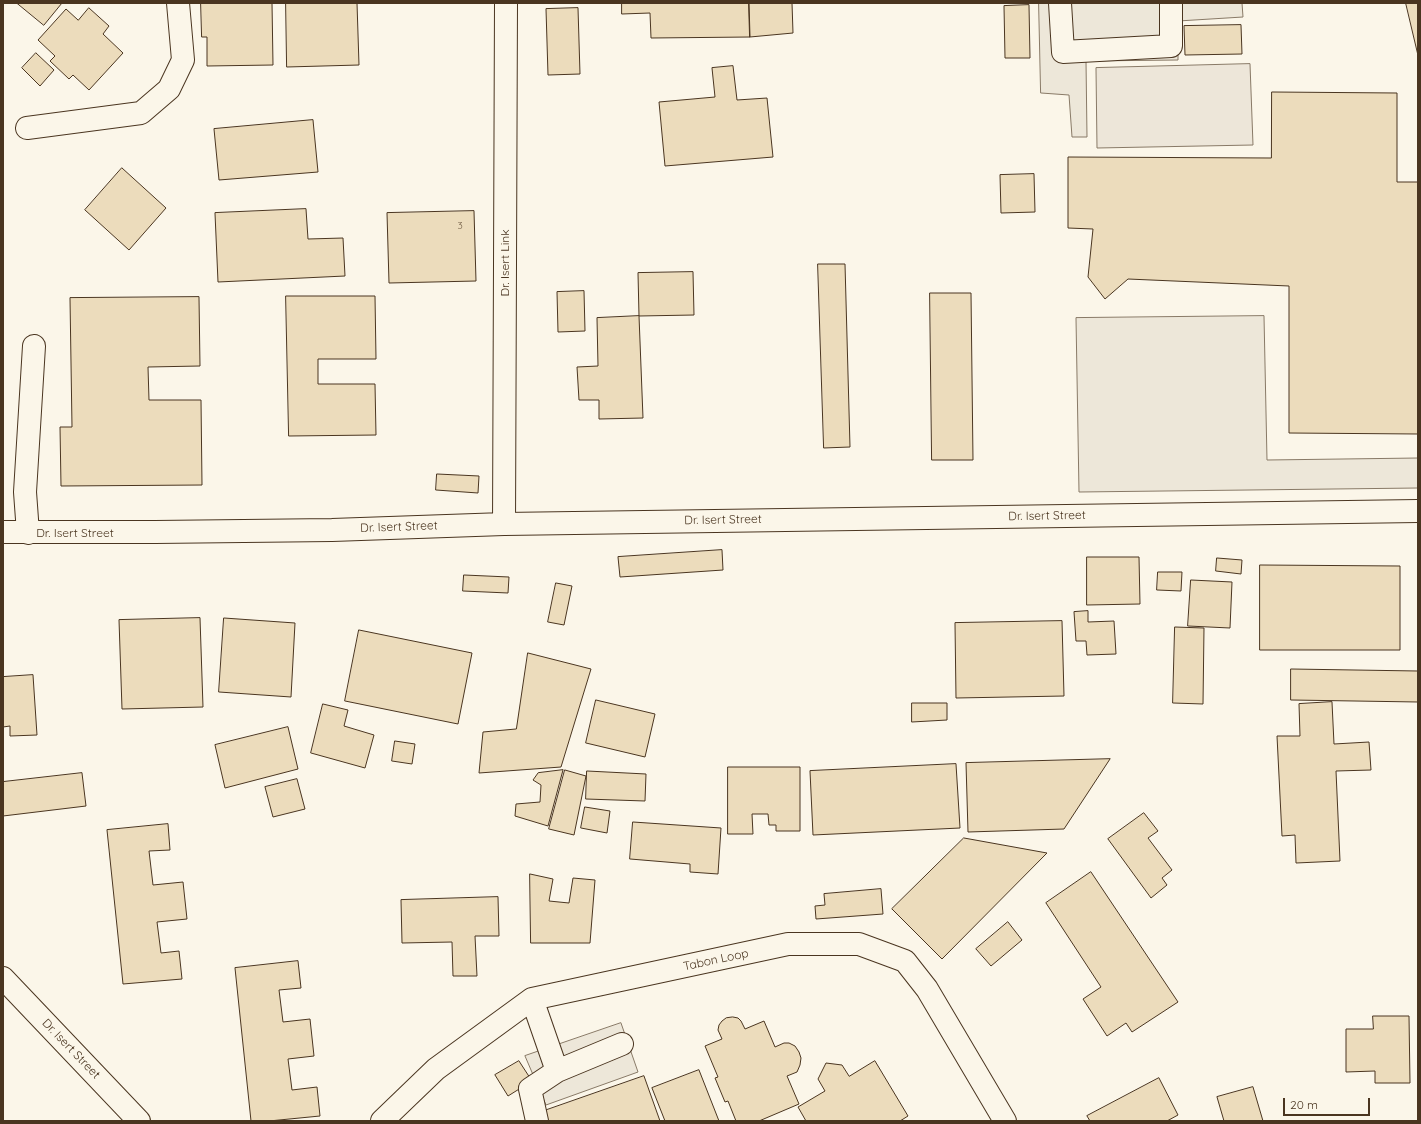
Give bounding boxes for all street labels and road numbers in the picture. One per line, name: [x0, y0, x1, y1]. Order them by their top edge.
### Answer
street label: Dr. Isert Link: [498, 229, 512, 297]
street label: Dr. Isert Street: [1008, 508, 1086, 524]
street label: Dr. Isert Street: [684, 512, 762, 528]
street label: Dr. Isert Street: [360, 518, 438, 536]
street label: Dr. Isert Street: [36, 526, 114, 540]
street label: Tabon Loop: [682, 946, 750, 974]
street label: Dr. Isert Street: [39, 1016, 103, 1082]

